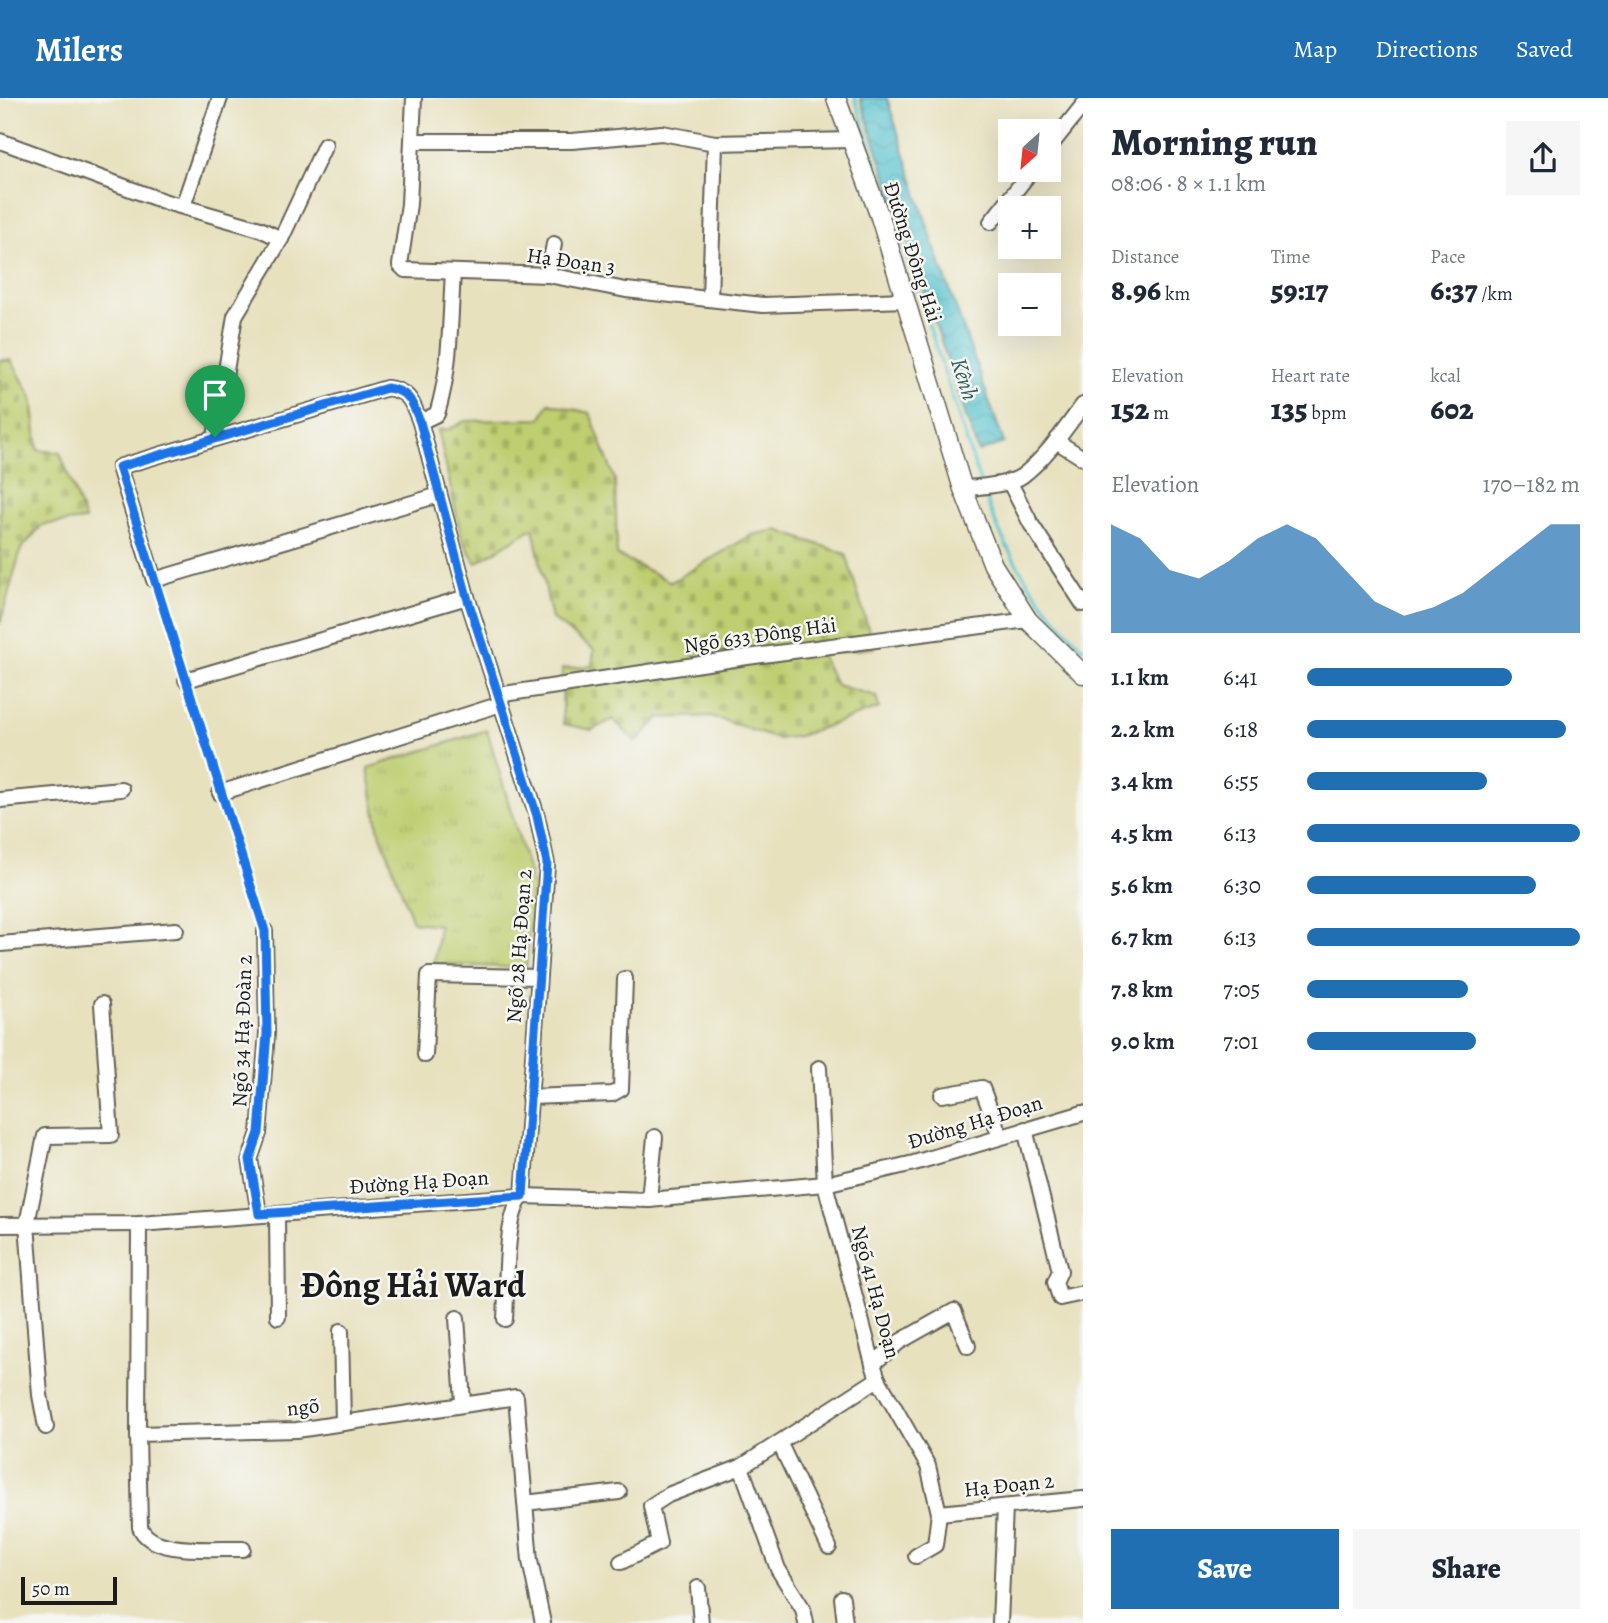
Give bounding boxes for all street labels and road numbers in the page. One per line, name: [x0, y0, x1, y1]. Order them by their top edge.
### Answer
street label: Đường Đông Hải: [877, 178, 949, 326]
street label: Hạ Đoạn 3: [525, 241, 617, 281]
street label: Ngõ 633 Đông Hải: [682, 610, 838, 660]
street label: Ngõ 28 Hạ Đoạn 2: [500, 868, 538, 1024]
street label: Ngõ 34 Hạ Đoàn 2: [225, 954, 259, 1108]
street label: Đường Hạ Đoạn: [904, 1088, 1046, 1156]
street label: Đường Hạ Đoạn: [348, 1163, 490, 1201]
street label: Ngõ 41 Hạ Doạn: [845, 1222, 907, 1362]
street label: ngõ: [285, 1391, 321, 1423]
street label: Hạ Đoạn 2: [963, 1466, 1055, 1504]

